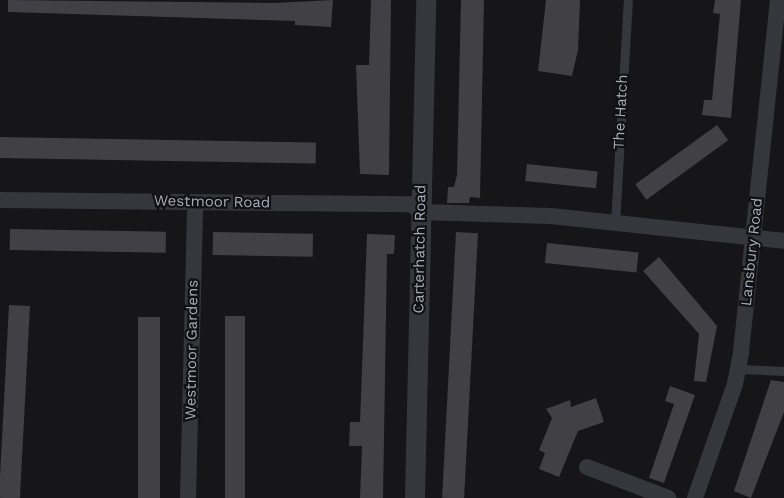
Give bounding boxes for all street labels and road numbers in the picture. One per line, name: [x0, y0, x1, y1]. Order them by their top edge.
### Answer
street label: The Hatch: [610, 74, 632, 150]
street label: Carterhatch Road: [410, 185, 430, 313]
street label: Westmoor Road: [153, 192, 271, 212]
street label: Lansbury Road: [737, 197, 767, 307]
street label: Westmoor Gardens: [182, 279, 202, 421]

